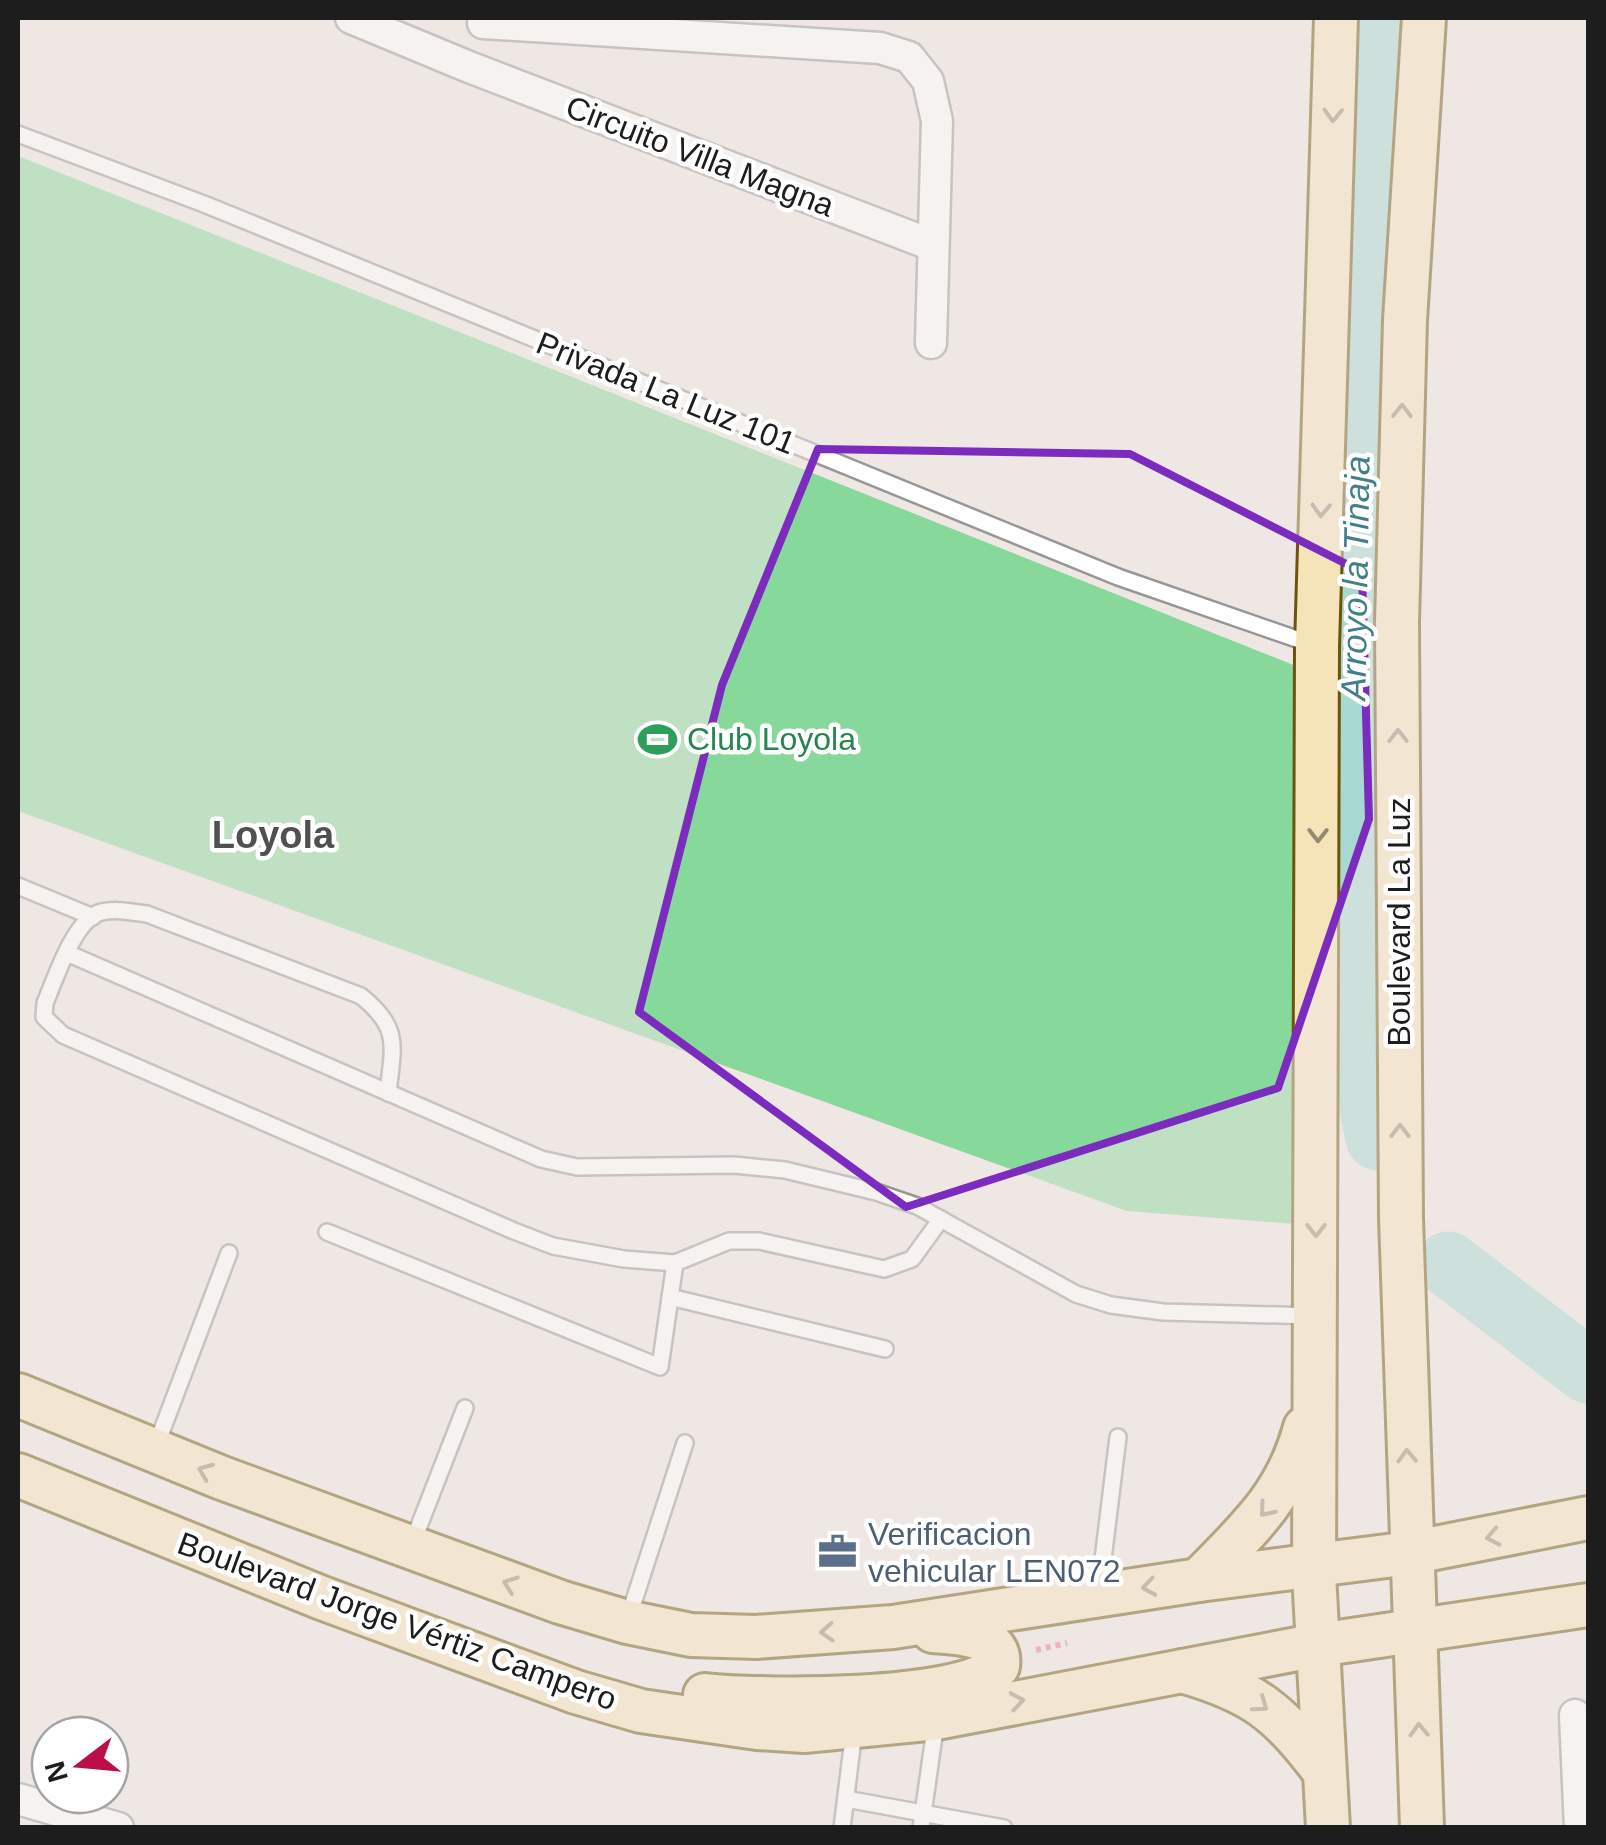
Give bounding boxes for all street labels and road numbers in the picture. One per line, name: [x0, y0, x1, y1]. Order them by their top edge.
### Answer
street label: Circuito Villa Magna: [561, 88, 839, 224]
street label: Privada La Luz 101: [531, 325, 801, 461]
street label: Boulevard La Luz: [1381, 797, 1417, 1047]
street label: Boulevard Jorge Vértiz Campero: [173, 1525, 621, 1717]

